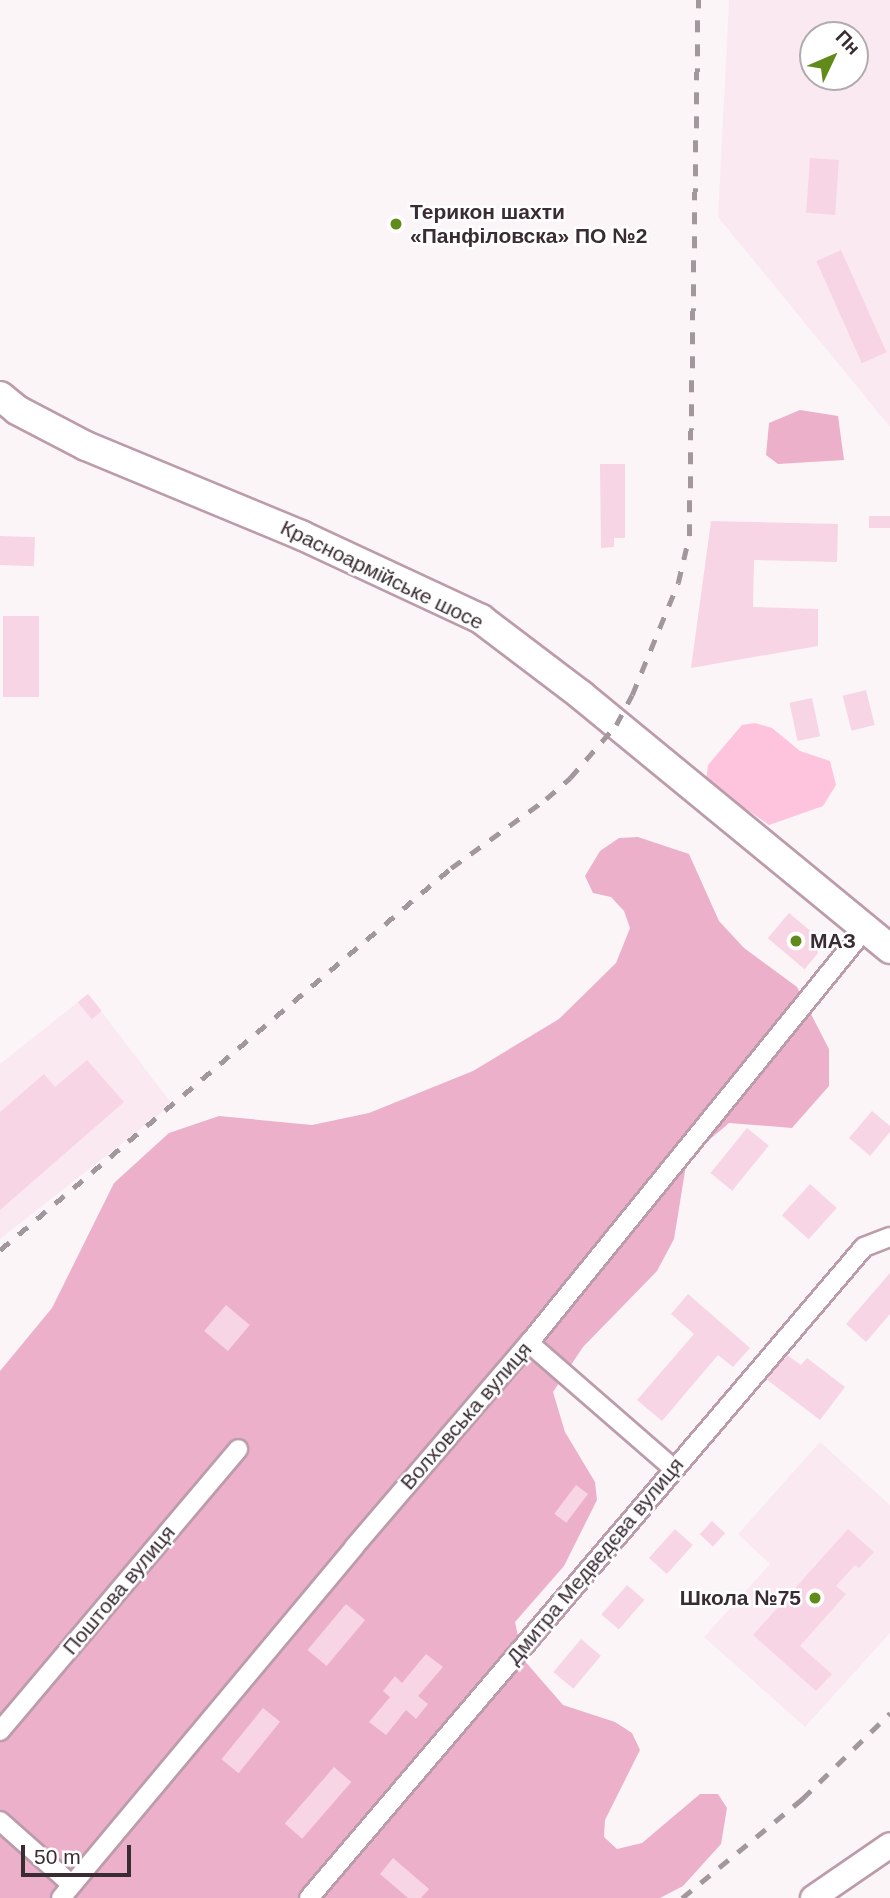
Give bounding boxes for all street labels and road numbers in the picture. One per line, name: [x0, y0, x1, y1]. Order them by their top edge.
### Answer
street label: Красноармійське шосе: [276, 515, 488, 635]
street label: Волховська вулиця: [395, 1337, 537, 1495]
street label: Дмитра Медведєва вулиця: [501, 1453, 689, 1669]
street label: Поштова вулиця: [58, 1520, 180, 1660]

